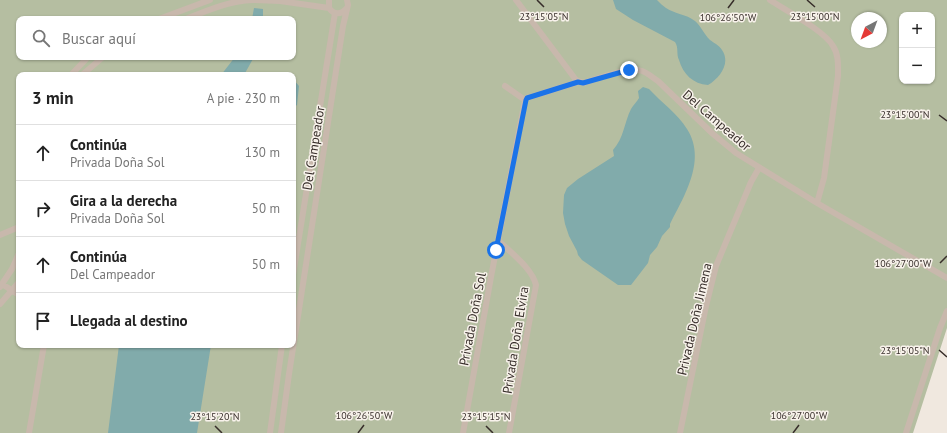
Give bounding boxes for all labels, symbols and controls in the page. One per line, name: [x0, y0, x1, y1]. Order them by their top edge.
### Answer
text: 23°15'05"N: [519, 10, 569, 23]
text: 23°15'00"N: [790, 10, 840, 23]
text: 106°26'50"W: [700, 11, 757, 24]
north arrow: [851, 12, 887, 48]
map controls: [899, 12, 935, 84]
button: +: [899, 12, 935, 48]
search box: [16, 16, 296, 60]
icon: search: [30, 27, 52, 49]
text: Buscar aquí: [62, 29, 136, 48]
button: −: [899, 48, 935, 84]
route end: [620, 61, 638, 79]
street label: Del Campeador: [679, 86, 755, 155]
text: 3 min: [32, 87, 73, 109]
text: A pie · 230 m: [207, 90, 280, 107]
street label: Del Campeador: [298, 104, 329, 191]
text: 23°15'00"N: [880, 108, 930, 121]
text: Continúa: [70, 135, 127, 154]
icon: ahead: [32, 142, 54, 164]
text: 130 m: [245, 144, 280, 161]
text: Privada Doña Sol: [70, 154, 165, 171]
text: Gira a la derecha: [70, 191, 177, 210]
icon: right: [32, 198, 54, 220]
text: 50 m: [252, 200, 280, 217]
text: Privada Doña Sol: [70, 210, 165, 227]
route start: [487, 241, 505, 259]
text: Continúa: [70, 247, 127, 266]
icon: ahead: [32, 254, 54, 276]
text: 50 m: [252, 256, 280, 273]
text: 106°27'00"W: [875, 257, 932, 270]
street label: Privada Doña Jimena: [673, 261, 716, 377]
text: Del Campeador: [70, 266, 155, 283]
street label: Privada Doña Sol: [455, 271, 490, 367]
street label: Privada Doña Elvira: [499, 285, 532, 395]
icon: arrive: [32, 310, 54, 332]
text: Llegada al destino: [70, 311, 188, 330]
text: 23°15'05"N: [880, 344, 930, 357]
text: 106°26'50"W: [336, 409, 393, 422]
text: 106°27'00"W: [771, 409, 828, 422]
text: 23°15'20"N: [190, 410, 240, 423]
text: 23°15'15"N: [461, 410, 511, 423]

